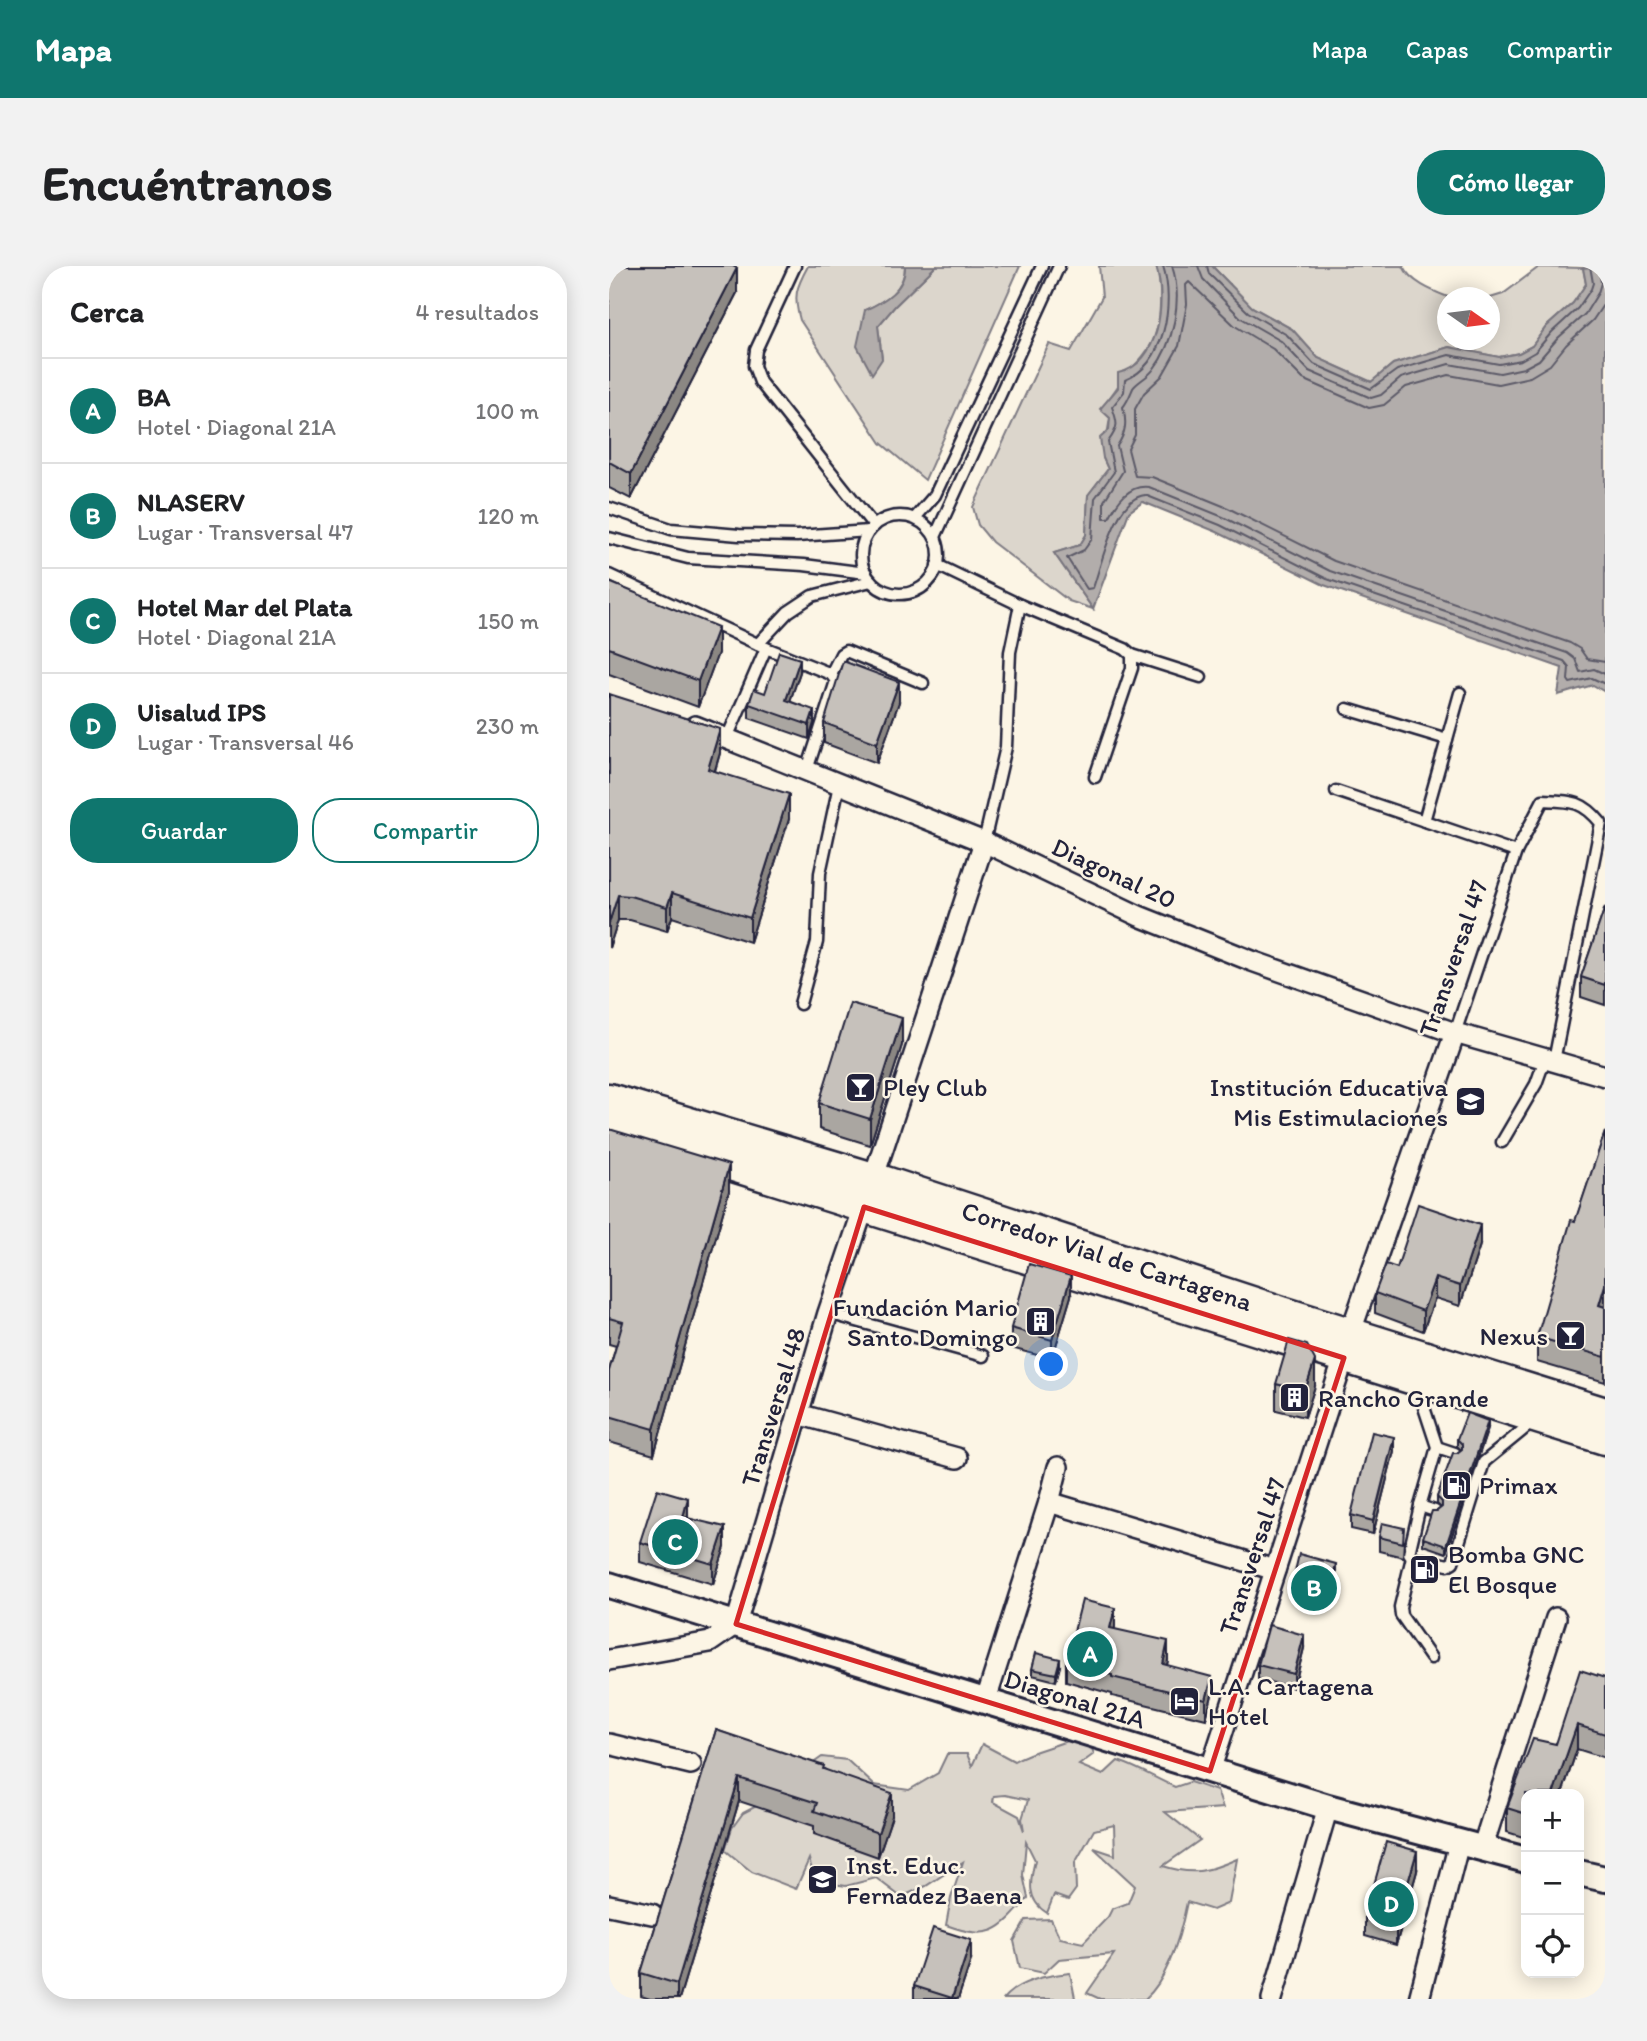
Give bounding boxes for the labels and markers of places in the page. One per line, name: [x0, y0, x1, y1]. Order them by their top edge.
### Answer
bar icon: Pley Club: [843, 1070, 877, 1104]
place label: Pley Club: [883, 1071, 987, 1103]
place label: Institución Educativa Mis Estimulaciones: [1210, 1071, 1448, 1133]
school or university icon: Institución Educativa Mis Estimulaciones: [1454, 1085, 1488, 1119]
place label: Fundación Mario Santo Domingo: [833, 1291, 1018, 1353]
building icon: Fundación Mario Santo Domingo: [1024, 1305, 1058, 1339]
bar icon: Nexus: [1554, 1319, 1588, 1353]
place label: Nexus: [1479, 1320, 1548, 1352]
building icon: Rancho Grande: [1278, 1381, 1312, 1415]
place label: Rancho Grande: [1318, 1382, 1489, 1414]
fuel station icon: Primax: [1439, 1468, 1473, 1502]
place label: Primax: [1479, 1469, 1558, 1501]
pin: C: [652, 1516, 698, 1568]
place label: Bomba GNC El Bosque: [1448, 1538, 1584, 1600]
fuel station icon: Bomba GNC El Bosque: [1408, 1552, 1442, 1586]
pin: B: [1291, 1562, 1337, 1614]
pin: A: [1067, 1628, 1113, 1680]
place label: L.A. Cartagena Hotel: [1208, 1670, 1374, 1732]
hotel icon: L.A. Cartagena Hotel: [1168, 1684, 1202, 1718]
place label: Inst. Educ. Fernadez Baena: [846, 1849, 1023, 1911]
school or university icon: Inst. Educ. Fernadez Baena: [806, 1863, 840, 1897]
pin: D: [1368, 1878, 1414, 1930]

